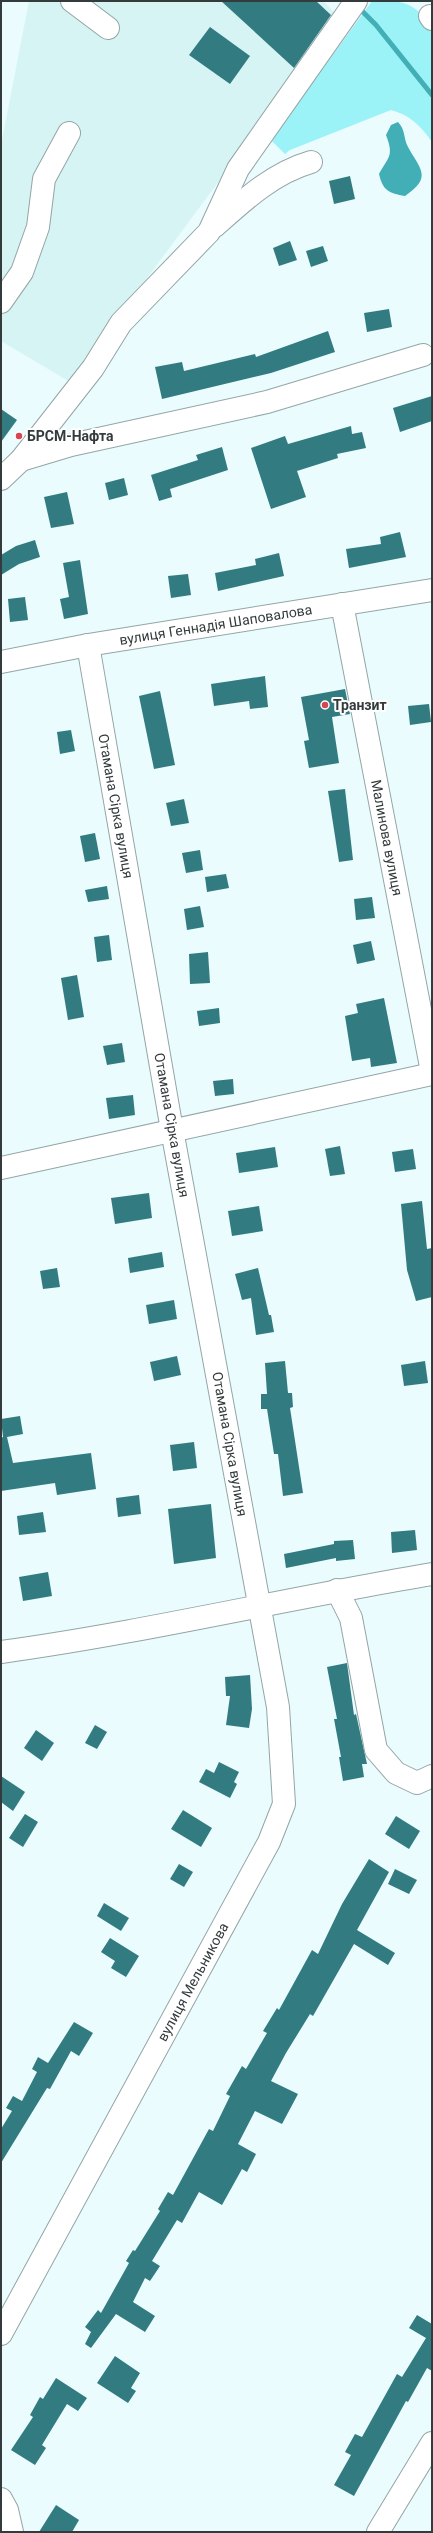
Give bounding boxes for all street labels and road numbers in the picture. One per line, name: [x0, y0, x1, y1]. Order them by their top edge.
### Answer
street label: вулиця Геннадія Шаповалова: [118, 601, 313, 648]
street label: Отамана Сірка вулиця: [95, 732, 137, 880]
street label: Малинова вулиця: [368, 778, 406, 897]
street label: Отамана Сірка вулиця: [151, 1051, 193, 1199]
street label: Отамана Сірка вулиця: [209, 1370, 251, 1518]
street label: вулиця Мельникова: [154, 1920, 232, 2044]

